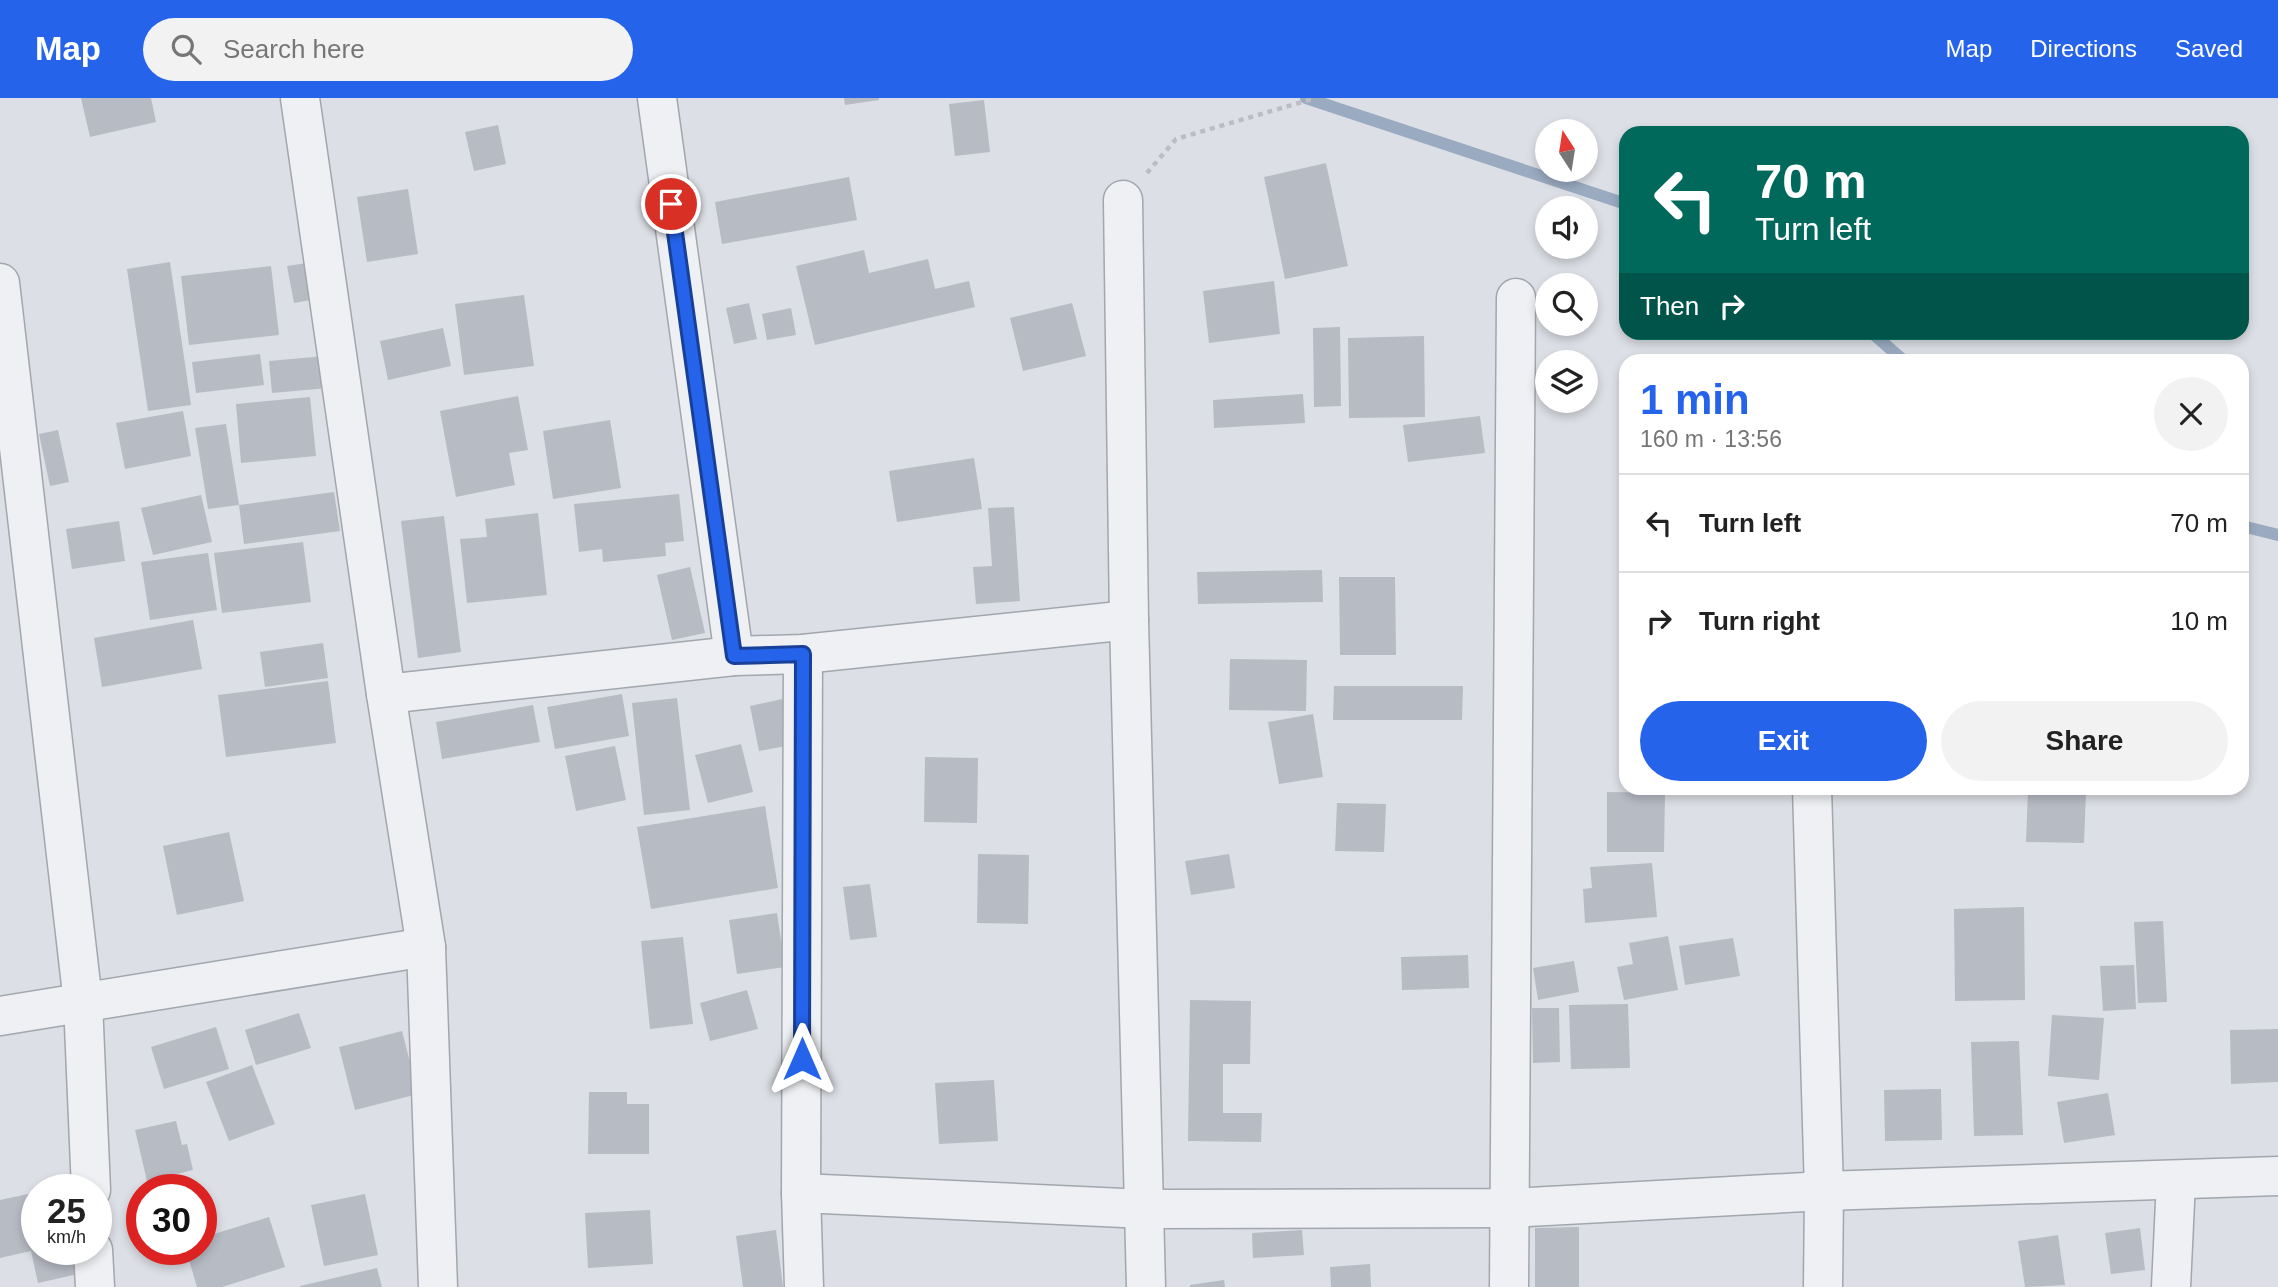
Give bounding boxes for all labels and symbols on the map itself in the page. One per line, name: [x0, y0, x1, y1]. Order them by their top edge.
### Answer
north arrow: [1535, 119, 1598, 182]
pin: [641, 174, 701, 234]
position arrow: [765, 1022, 839, 1096]
speed limit sign: 30: [126, 1174, 217, 1265]

